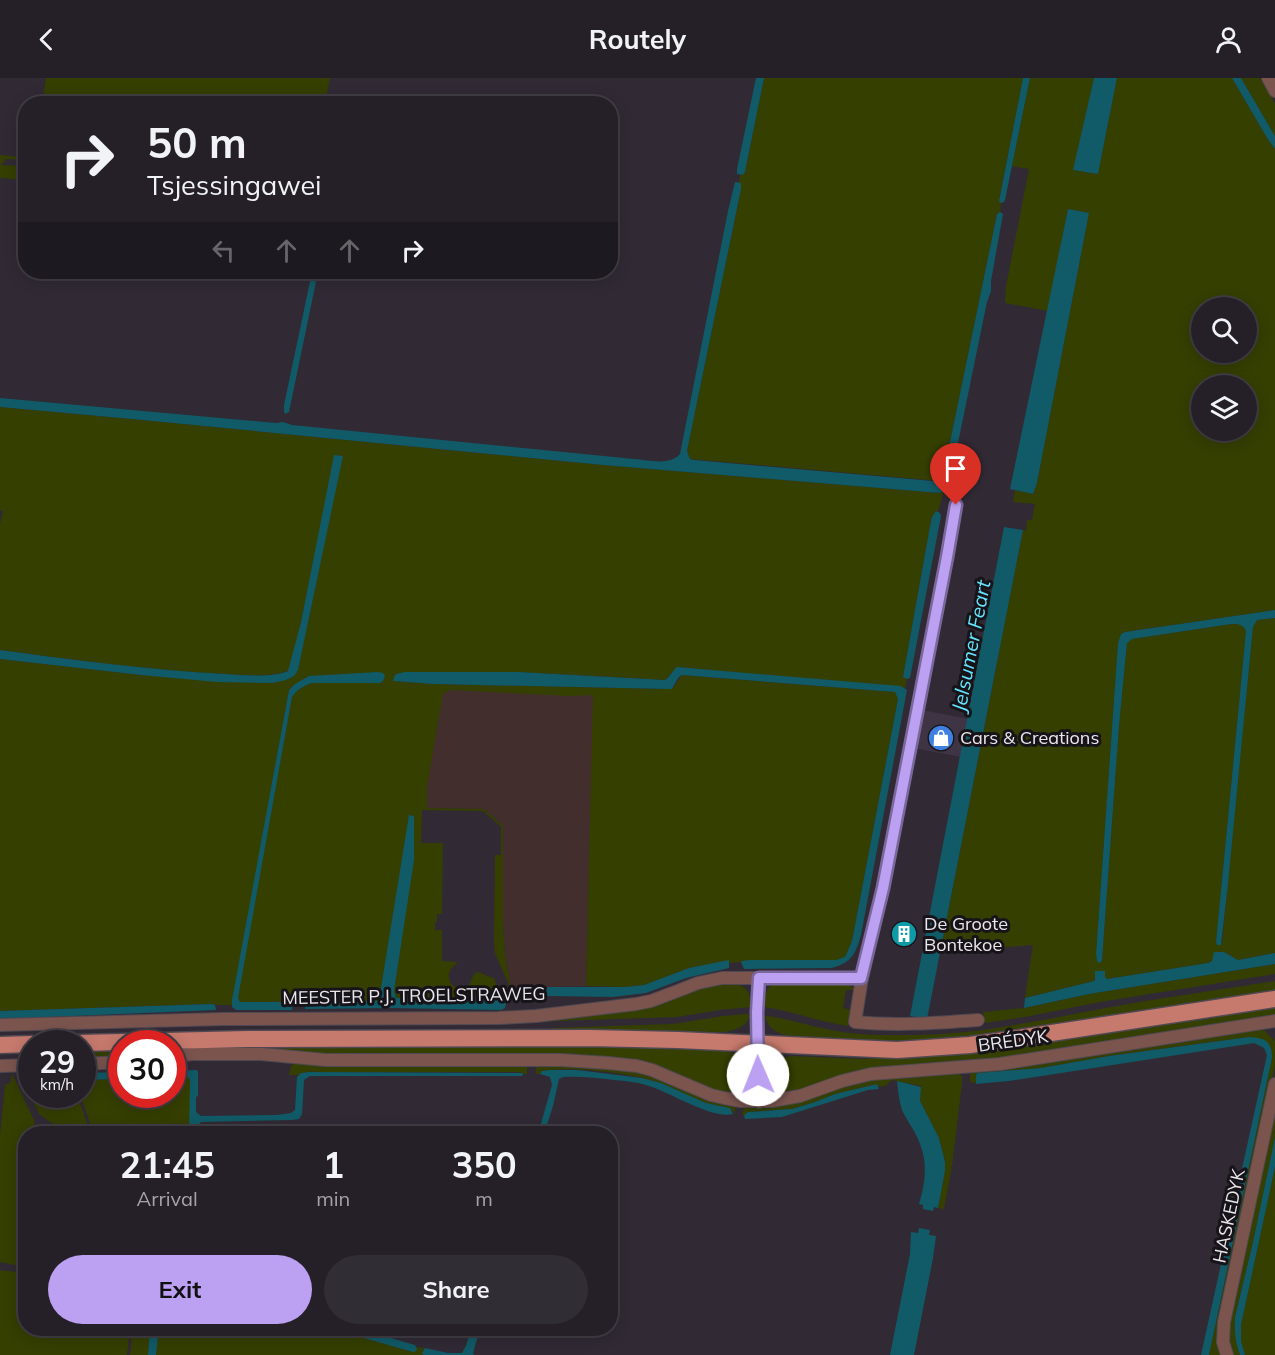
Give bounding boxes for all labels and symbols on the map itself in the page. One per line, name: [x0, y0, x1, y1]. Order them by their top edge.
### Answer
pin: [930, 443, 981, 505]
water label: Jelsumer Feart: [945, 577, 996, 716]
shop icon: Cars & Creations: [926, 723, 956, 753]
place label: Cars & Creations: [960, 726, 1099, 749]
place label: De Groote Bontekoe: [924, 912, 1008, 956]
building icon: De Groote Bontekoe: [889, 919, 919, 949]
street label: MEESTER P.J. TROELSTRAWEG: [282, 982, 546, 1009]
street label: BRÉDYK: [976, 1024, 1050, 1057]
speed limit sign: 30: [108, 1030, 186, 1108]
position arrow: [726, 1043, 790, 1107]
street label: HASKEDYK: [1207, 1166, 1250, 1265]

